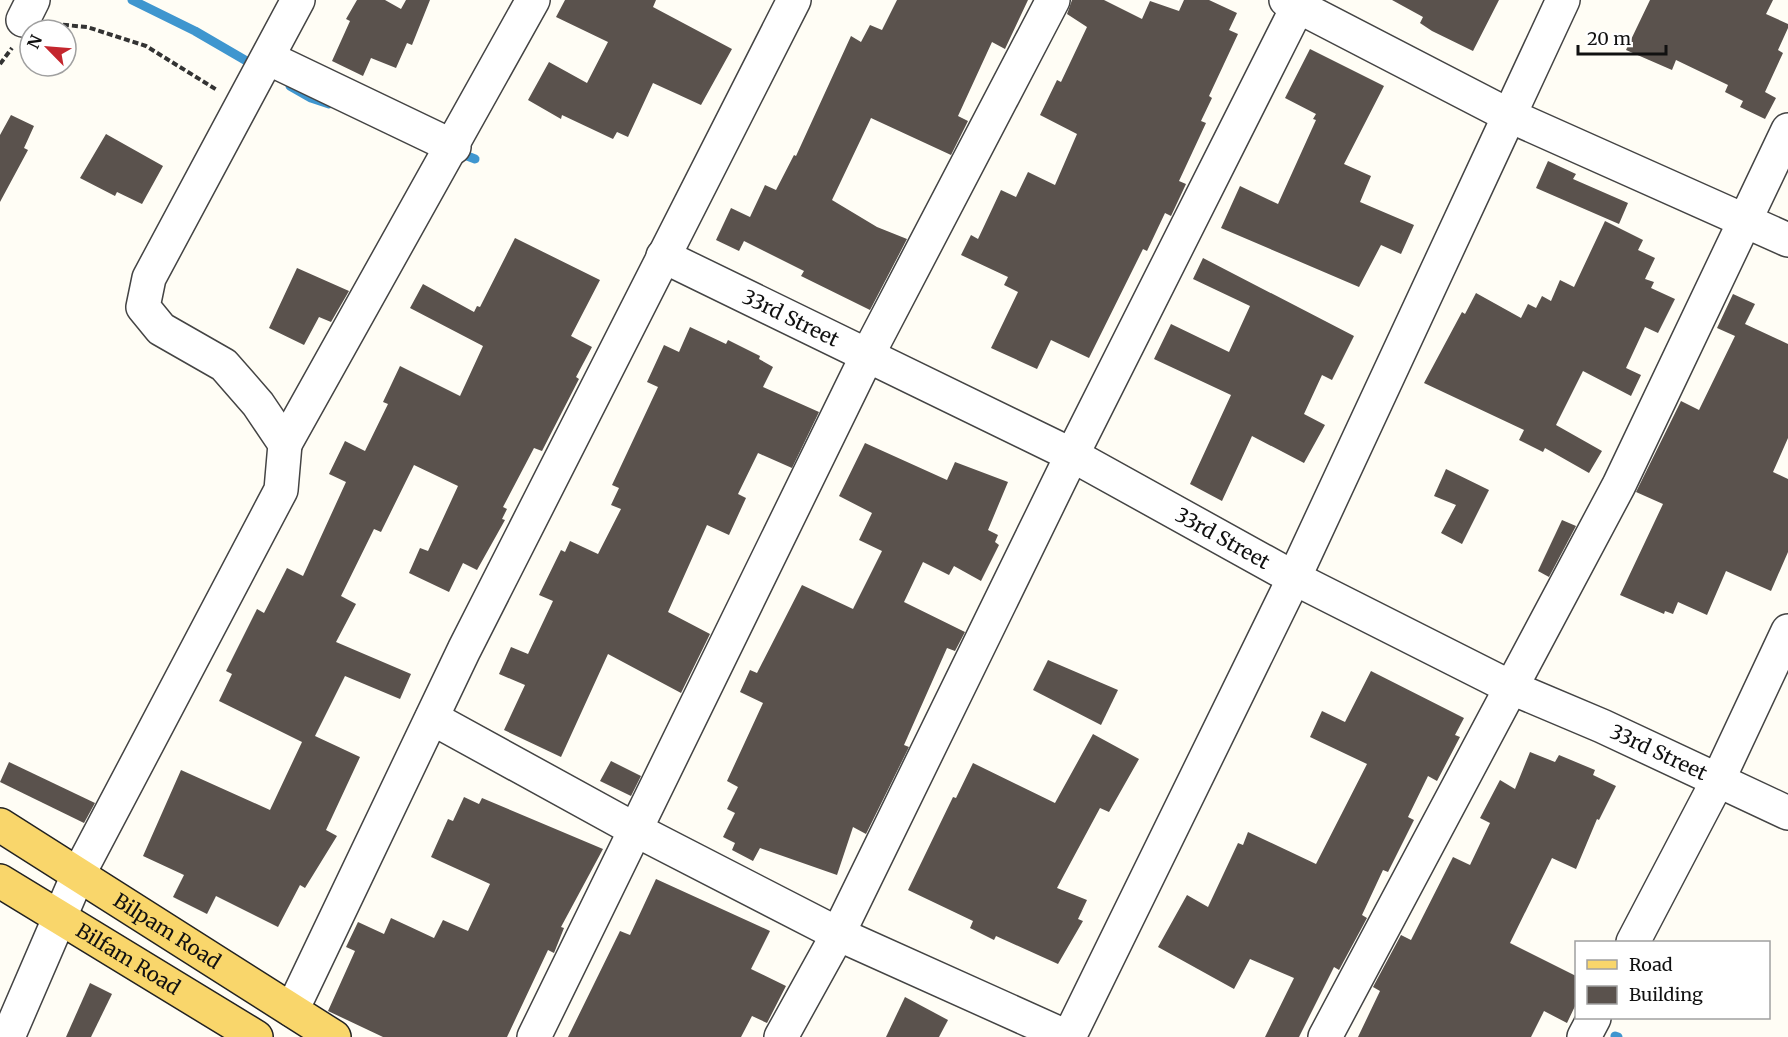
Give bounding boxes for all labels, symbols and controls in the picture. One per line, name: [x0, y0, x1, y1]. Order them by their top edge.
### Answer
north arrow: [18, 18, 78, 78]
scale bar: [1578, 18, 1666, 56]
text: 20 m: [1587, 27, 1631, 50]
text: N: [23, 31, 46, 52]
street label: 33rd Street: [739, 284, 843, 352]
street label: 33rd Street: [1171, 502, 1275, 574]
street label: 33rd Street: [1606, 719, 1711, 785]
street label: Bilpam Road: [109, 887, 226, 974]
street label: Bilfam Road: [72, 917, 185, 1000]
legend: [1575, 941, 1770, 1019]
text: Road: [1629, 953, 1673, 976]
text: Building: [1629, 983, 1703, 1006]

